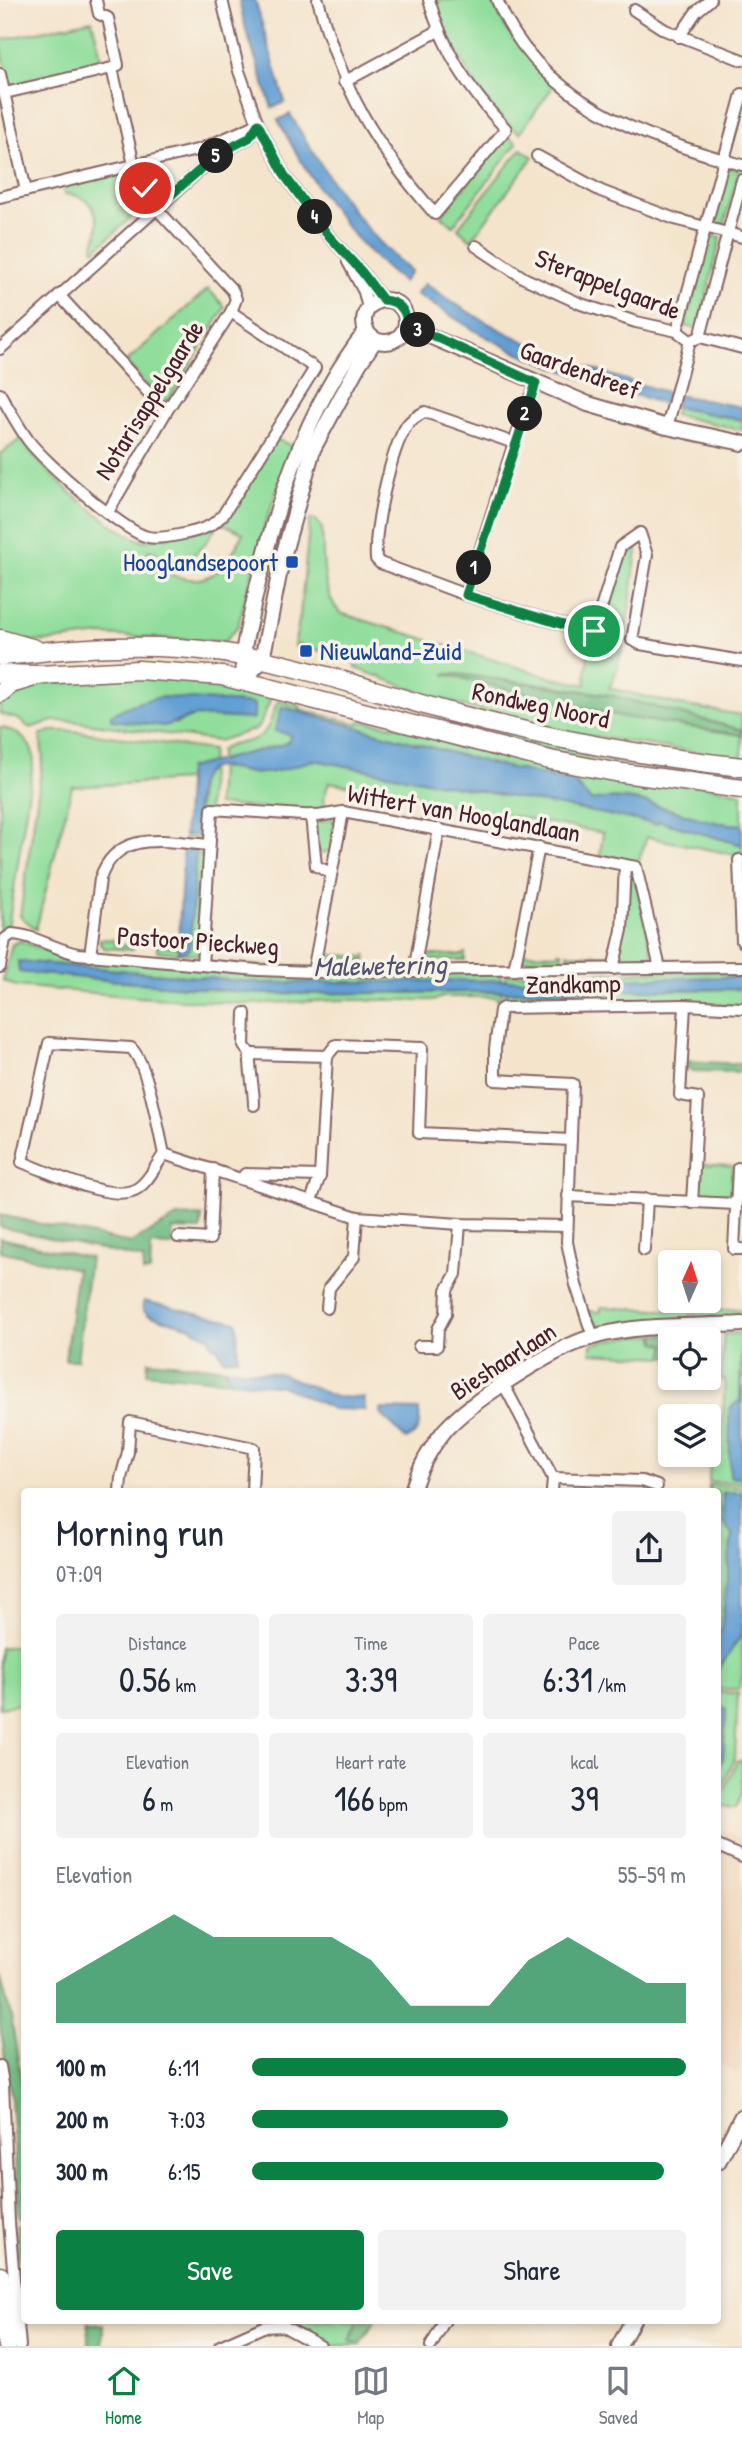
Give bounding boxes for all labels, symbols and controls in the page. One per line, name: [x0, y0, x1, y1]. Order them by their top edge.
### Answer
pin: 5: [198, 138, 234, 174]
text: 5: [211, 142, 220, 168]
pin: [115, 158, 175, 218]
icon: check: [126, 169, 164, 207]
pin: 4: [298, 200, 332, 234]
text: 4: [311, 203, 318, 229]
street label: Sterappelgaarde: [530, 240, 686, 327]
pin: 3: [400, 312, 436, 348]
street label: Notarisappelgaarde: [86, 314, 211, 486]
text: 3: [413, 316, 422, 342]
street label: Gaardendreef: [515, 332, 646, 408]
pin: 2: [508, 396, 542, 432]
text: 2: [520, 400, 529, 426]
place label: Hooglandsepoort: [123, 544, 279, 579]
pin: 1: [456, 550, 491, 586]
marker: Hooglandsepoort: [284, 554, 300, 570]
text: 1: [470, 554, 477, 580]
pin: [564, 601, 624, 661]
icon: arrive: [575, 612, 613, 650]
place label: Nieuwland-Zuid: [320, 633, 462, 668]
marker: Nieuwland-Zuid: [298, 643, 314, 659]
street label: Rondweg Noord: [469, 673, 613, 736]
street label: Wittert van Hooglandlaan: [345, 775, 583, 850]
street label: Pastoor Pieckweg: [116, 917, 280, 964]
water label: Malewetering: [313, 945, 449, 985]
street label: Zandkamp: [525, 965, 621, 1002]
north arrow: [658, 1250, 721, 1312]
map controls: [658, 1250, 721, 1467]
street label: Bieshaarlaan: [443, 1313, 562, 1408]
button: locate: [658, 1327, 721, 1390]
button: layers: [658, 1404, 721, 1467]
text: Morning run: [56, 1506, 224, 1558]
button: share: [612, 1511, 686, 1585]
text: 07:09: [56, 1558, 102, 1589]
text: Distance: [129, 1630, 187, 1656]
text: Time: [354, 1630, 388, 1656]
text: Pace: [569, 1630, 600, 1656]
text: 0.56: [119, 1656, 171, 1703]
text: 3:39: [345, 1656, 397, 1703]
text: 6:31: [542, 1656, 593, 1703]
text: km: [171, 1672, 196, 1698]
text: /km: [593, 1672, 626, 1698]
text: Elevation: [126, 1749, 189, 1775]
text: Heart rate: [336, 1749, 406, 1775]
text: kcal: [570, 1749, 598, 1775]
text: 6: [142, 1775, 156, 1822]
text: 166: [334, 1775, 375, 1822]
text: 39: [570, 1775, 599, 1822]
text: m: [156, 1791, 173, 1817]
text: bpm: [375, 1791, 408, 1817]
text: Elevation: [56, 1859, 132, 1890]
text: 55–59 m: [618, 1859, 686, 1890]
text: 100 m: [56, 2052, 106, 2083]
text: 6:11: [168, 2052, 199, 2083]
text: 200 m: [56, 2104, 108, 2135]
text: 7:03: [168, 2104, 205, 2135]
text: 300 m: [56, 2156, 108, 2187]
text: 6:15: [168, 2156, 201, 2187]
button: Save: [56, 2230, 364, 2310]
button: Share: [378, 2230, 686, 2310]
tab: Home: [105, 2362, 143, 2430]
tab: Map: [352, 2362, 390, 2430]
tab: Saved: [599, 2362, 637, 2430]

